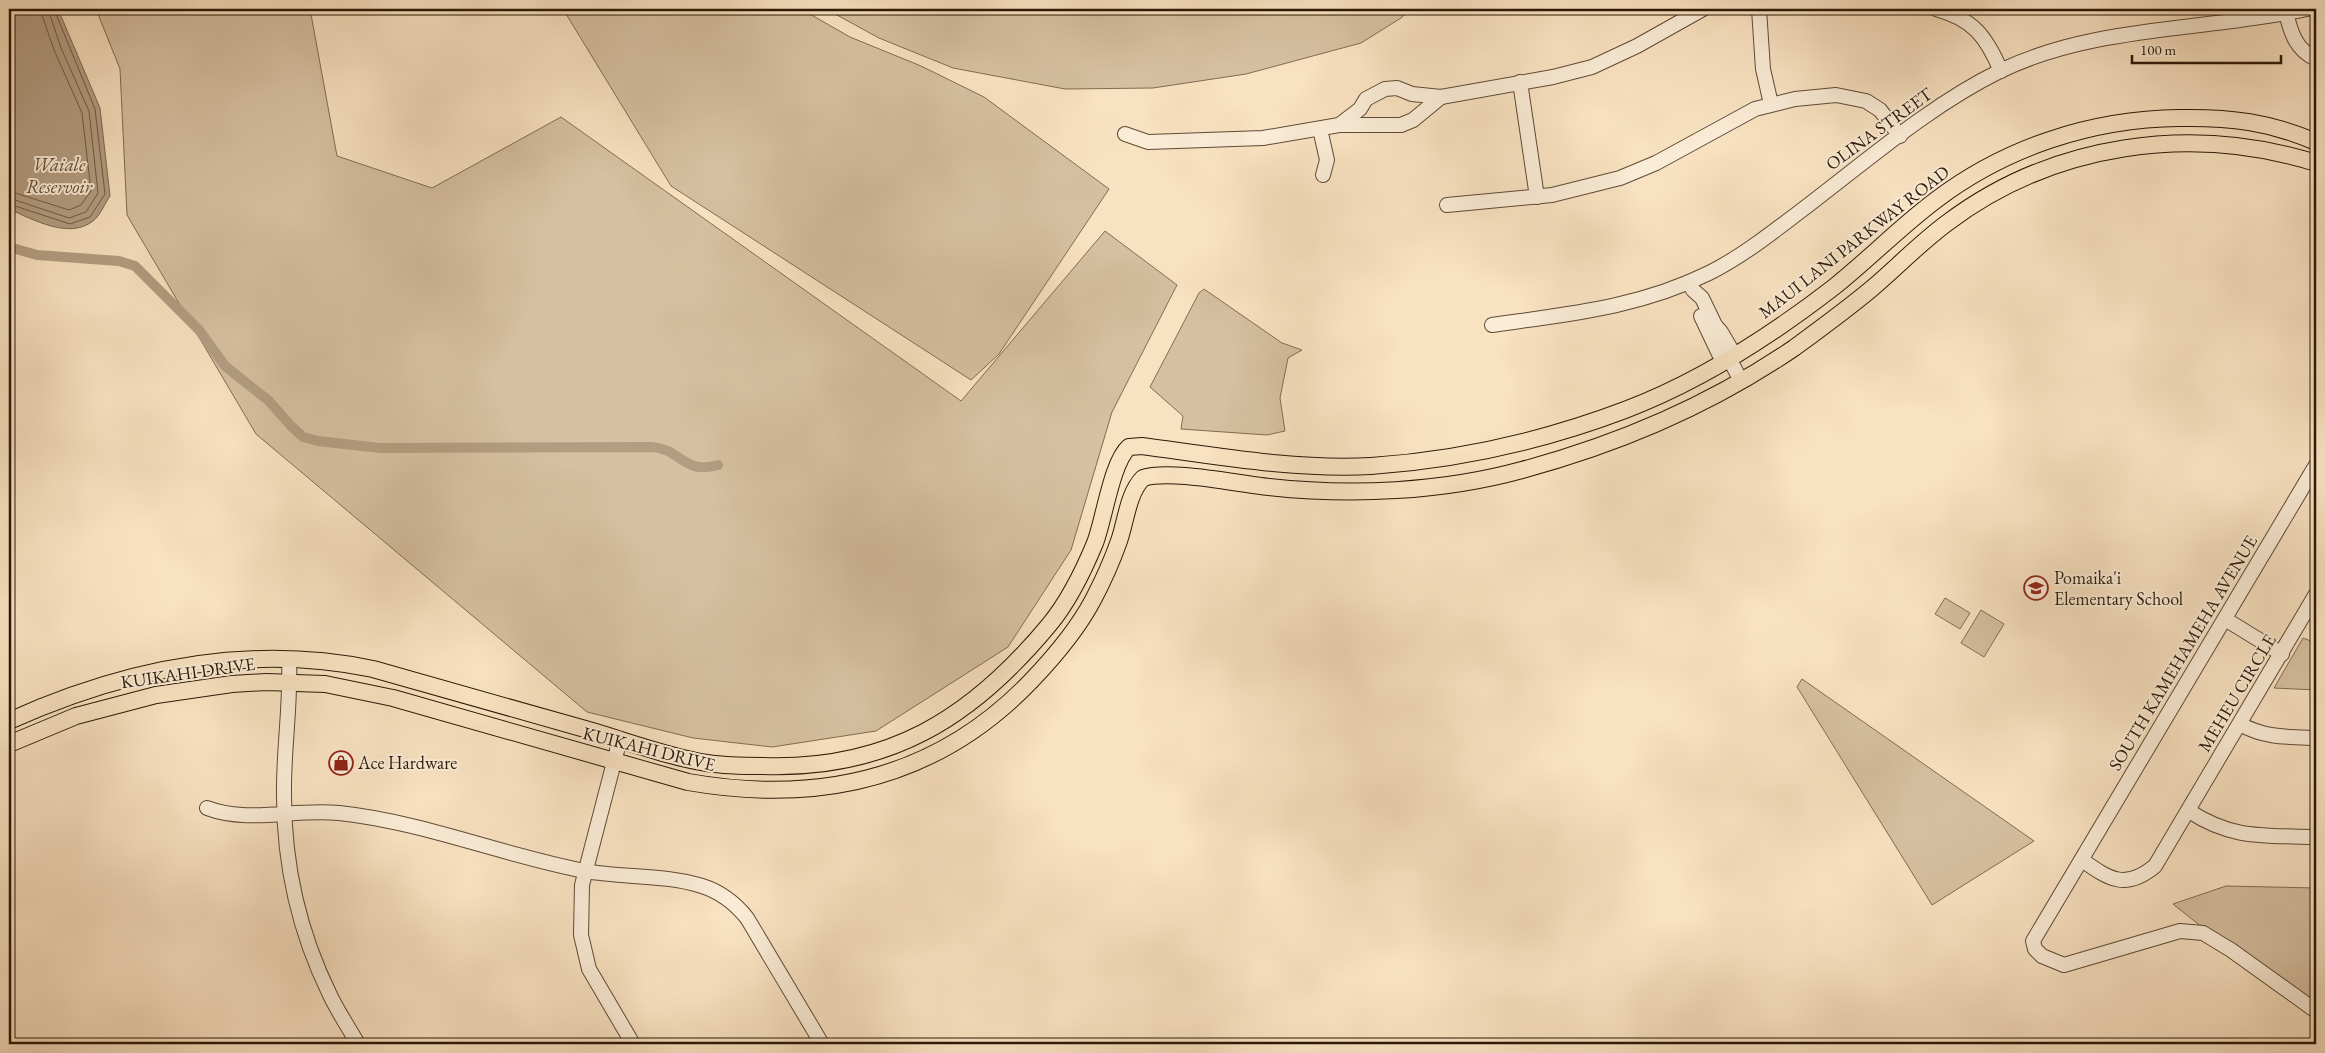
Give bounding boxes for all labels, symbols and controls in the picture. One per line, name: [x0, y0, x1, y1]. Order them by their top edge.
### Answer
scale bar: [2132, 32, 2281, 64]
text: 100 m: [2140, 40, 2177, 59]
street label: OLINA STREET: [1821, 82, 1937, 175]
water label: Waiale Reservoir: [26, 152, 93, 199]
street label: MAUI LANI PARKWAY ROAD: [1754, 160, 1954, 323]
street label: SOUTH KAMEHAMEHA AVENUE: [2103, 531, 2262, 775]
place label: Pomaika'i Elementary School: [2054, 566, 2183, 610]
school or university icon: Pomaika'i Elementary School: [2023, 575, 2049, 601]
street label: MEHEU CIRCLE: [2192, 630, 2281, 756]
street label: KUIKAHI DRIVE: [119, 652, 257, 693]
street label: KUIKAHI DRIVE: [581, 721, 718, 776]
shop icon: Ace Hardware: [328, 750, 354, 776]
place label: Ace Hardware: [357, 751, 457, 774]

